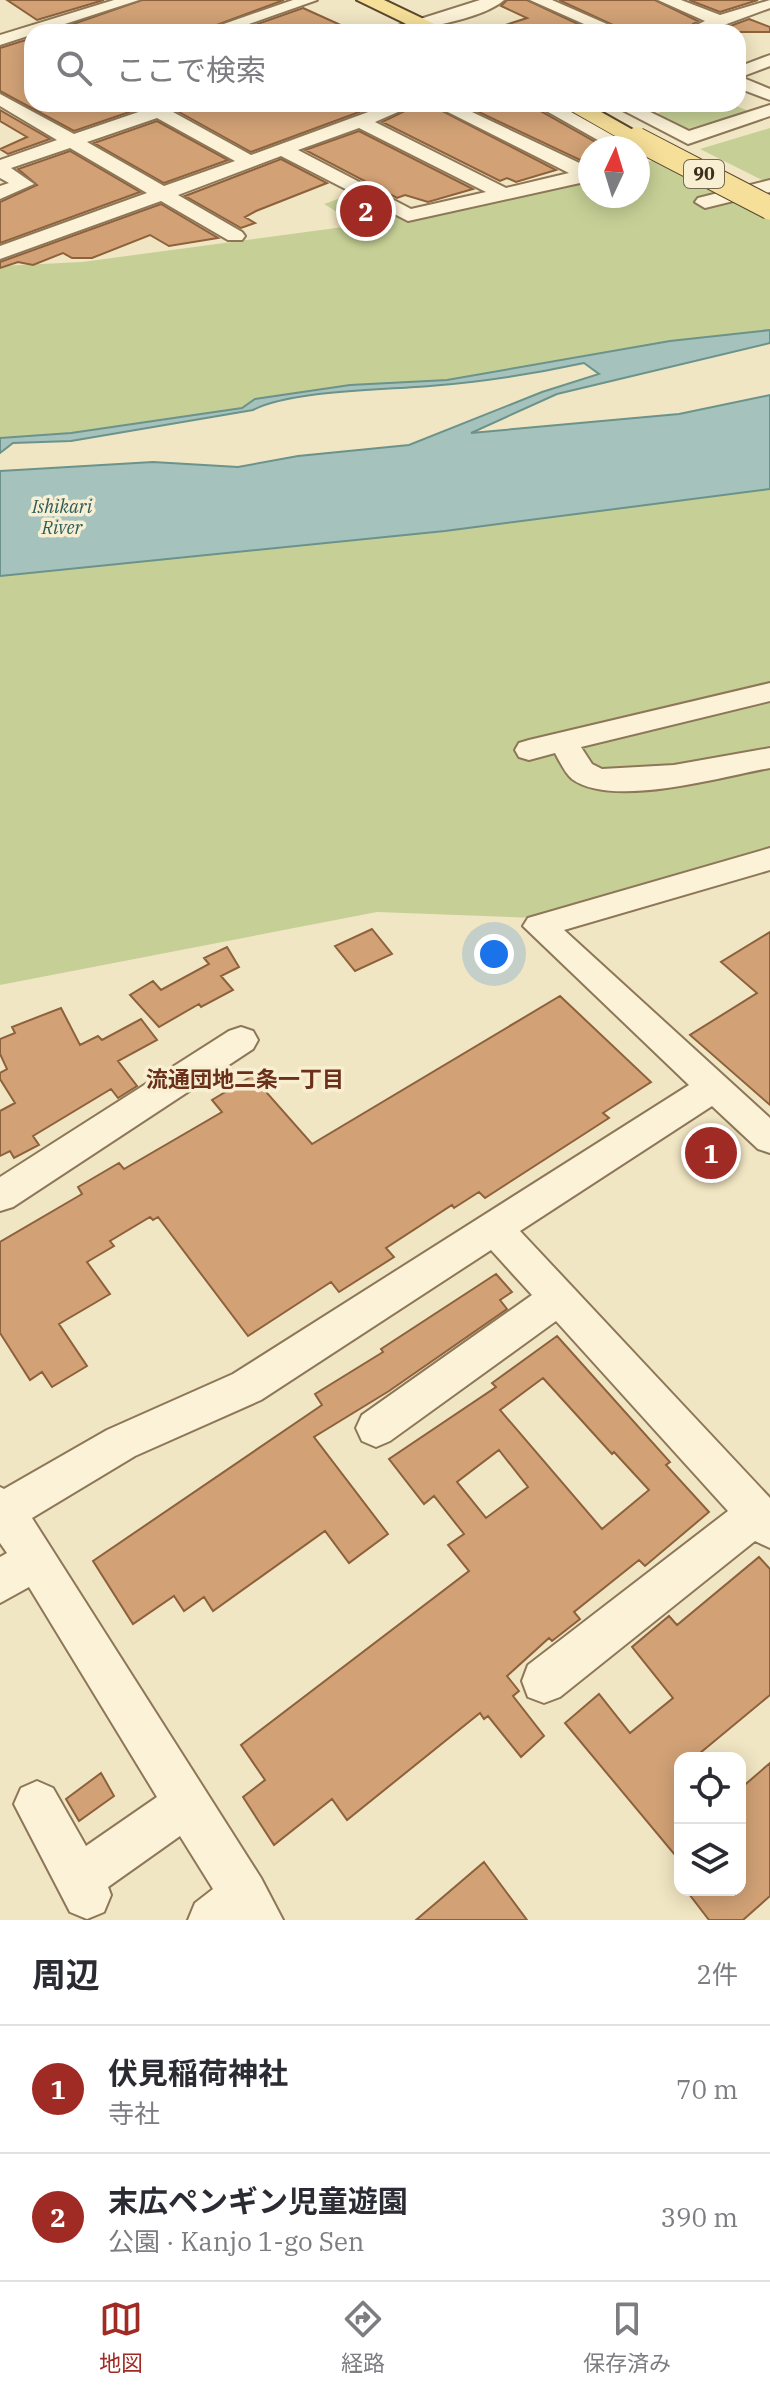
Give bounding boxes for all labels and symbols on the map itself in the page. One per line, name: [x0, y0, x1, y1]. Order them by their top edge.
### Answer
north arrow: [578, 136, 650, 208]
road number: 90: [684, 160, 724, 188]
pin: 2: [340, 181, 392, 241]
water label: Ishikari River: [31, 495, 93, 539]
your location: [474, 934, 514, 974]
district label: 流通団地二条一丁目: [146, 1064, 344, 1093]
pin: 1: [685, 1123, 737, 1183]

